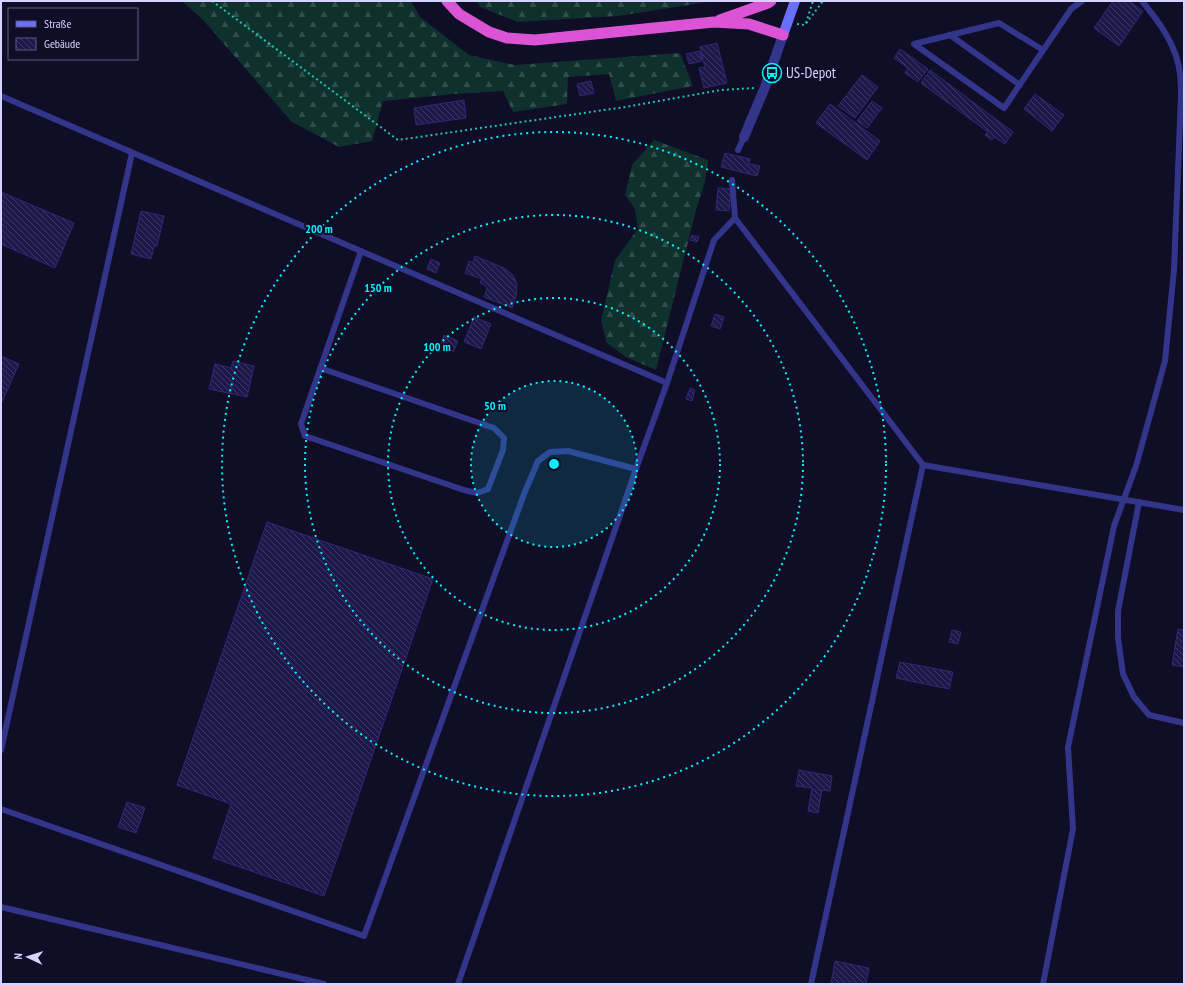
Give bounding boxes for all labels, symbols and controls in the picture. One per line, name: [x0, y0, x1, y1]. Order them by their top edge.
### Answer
legend: [8, 8, 138, 60]
text: Straße: [44, 16, 71, 31]
text: Gebäude: [44, 36, 80, 51]
bus stop icon: US-Depot: [761, 62, 783, 84]
place label: US-Depot: [786, 63, 836, 82]
text: 200 m: [305, 221, 333, 236]
text: 150 m: [364, 280, 392, 295]
text: 100 m: [423, 339, 451, 354]
text: 50 m: [484, 398, 506, 413]
centre of rings: [547, 457, 561, 471]
north arrow: [8, 937, 48, 977]
text: N: [11, 953, 25, 960]

